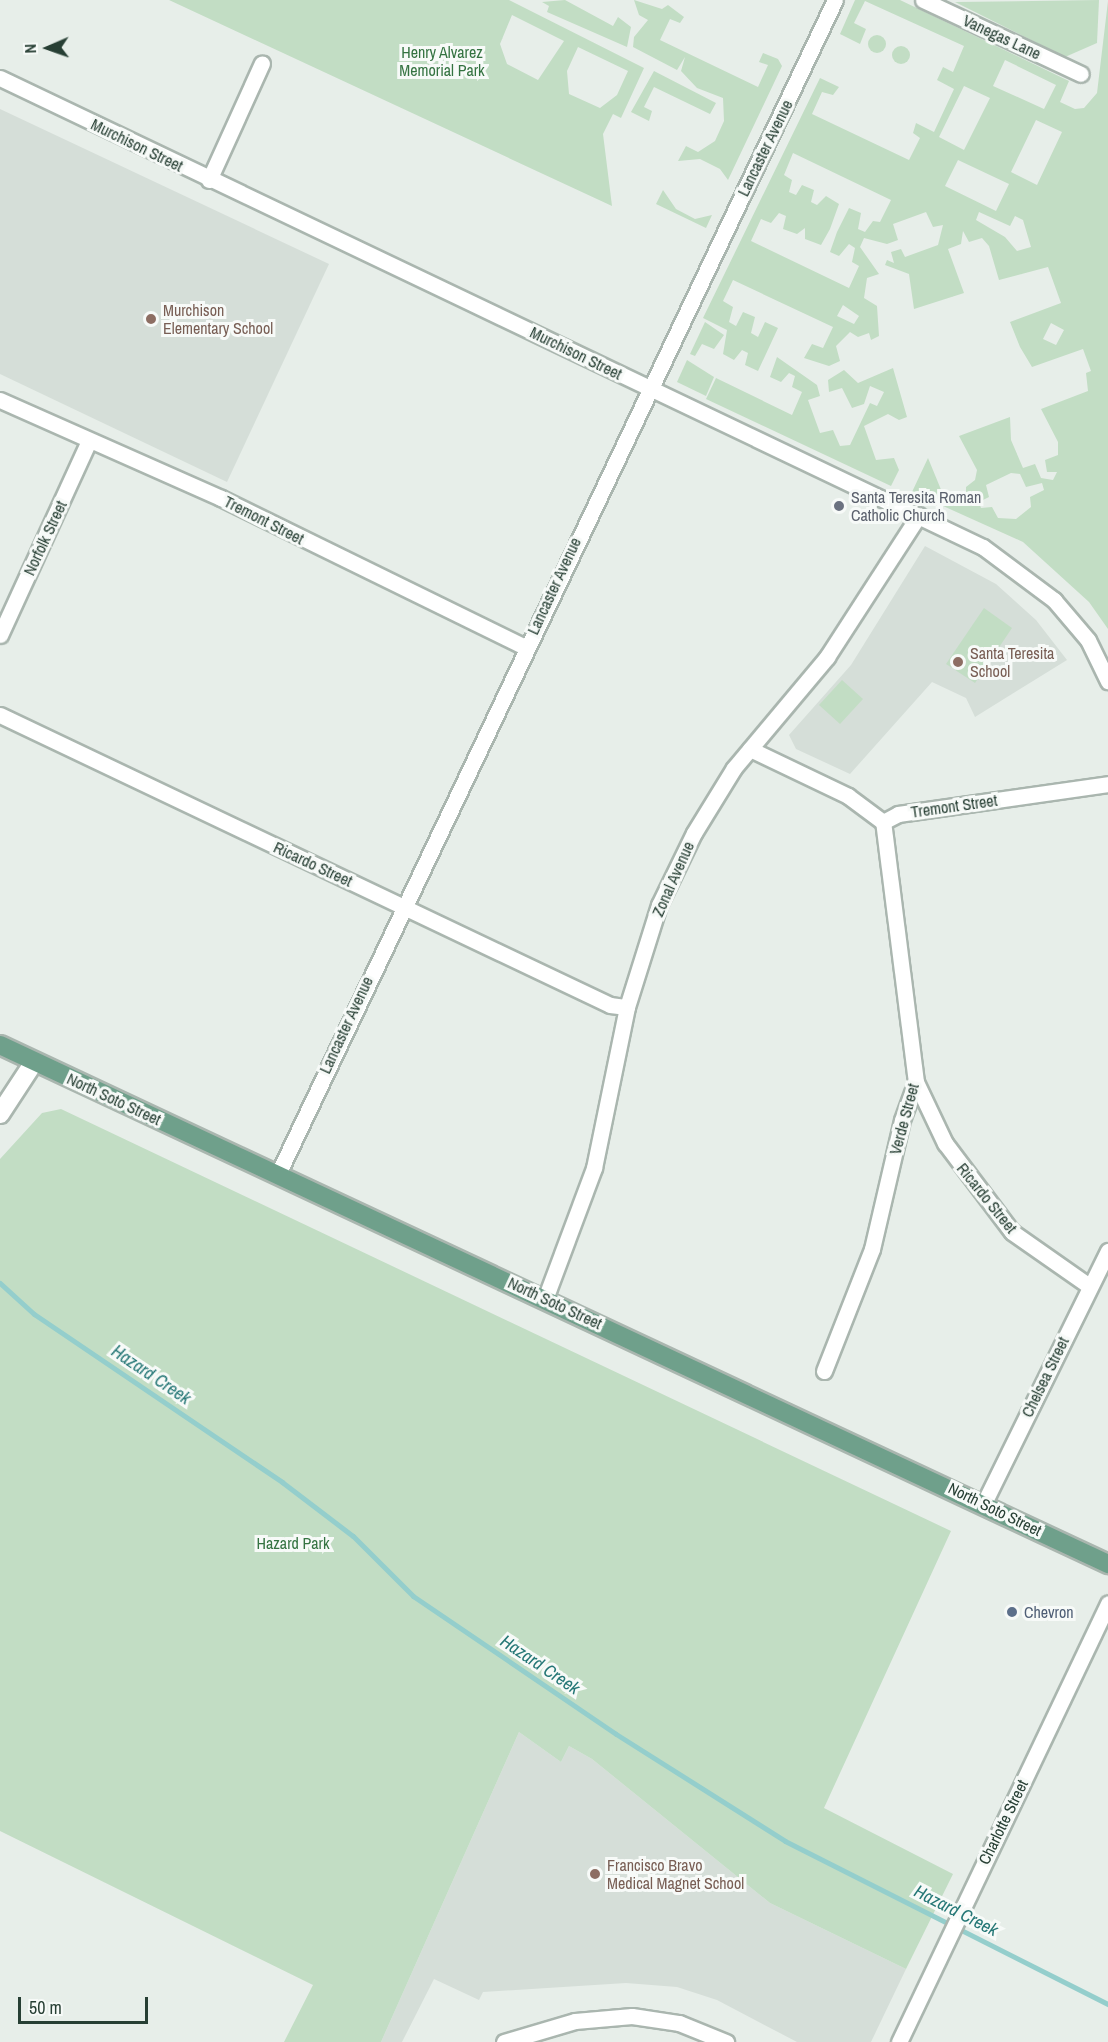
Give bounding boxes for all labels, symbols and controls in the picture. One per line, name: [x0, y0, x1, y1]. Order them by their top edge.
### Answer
street label: Vanegas Lane: [960, 11, 1044, 63]
north arrow: [18, 18, 78, 78]
park label: Henry Alvarez Memorial Park: [399, 42, 485, 80]
text: N: [19, 44, 41, 54]
street label: Lancaster Avenue: [733, 96, 797, 200]
street label: Murchison Street: [88, 114, 186, 176]
place label: Murchison Elementary School: [163, 300, 273, 338]
marker: Murchison Elementary School: [144, 312, 158, 326]
street label: Murchison Street: [527, 322, 625, 384]
place label: Santa Teresita Roman Catholic Church: [851, 487, 982, 525]
street label: Tremont Street: [221, 492, 307, 548]
street label: Norfolk Street: [19, 498, 71, 578]
marker: Santa Teresita Roman Catholic Church: [832, 499, 846, 513]
street label: Lancaster Avenue: [523, 534, 585, 638]
place label: Santa Teresita School: [970, 643, 1055, 681]
marker: Santa Teresita School: [951, 655, 965, 669]
street label: Tremont Street: [910, 790, 998, 822]
street label: Ricardo Street: [271, 837, 355, 891]
street label: Zonal Avenue: [648, 838, 698, 920]
street label: Lancaster Avenue: [315, 973, 377, 1077]
street label: North Soto Street: [64, 1069, 164, 1129]
street label: Verde Street: [885, 1081, 923, 1157]
street label: Ricardo Street: [953, 1159, 1021, 1237]
street label: North Soto Street: [505, 1273, 605, 1333]
street label: Chelsea Street: [1017, 1334, 1073, 1420]
water label: Hazard Creek: [107, 1341, 195, 1409]
street label: North Soto Street: [945, 1478, 1045, 1540]
park label: Hazard Park: [257, 1533, 329, 1553]
place label: Chevron: [1024, 1602, 1074, 1622]
marker: Chevron: [1005, 1605, 1019, 1619]
water label: Hazard Creek: [496, 1631, 584, 1699]
street label: Charlotte Street: [974, 1776, 1032, 1868]
place label: Francisco Bravo Medical Magnet School: [607, 1855, 744, 1893]
marker: Francisco Bravo Medical Magnet School: [588, 1867, 602, 1881]
water label: Hazard Creek: [911, 1881, 1001, 1941]
scale bar: [21, 1985, 152, 2023]
text: 50 m: [29, 1995, 62, 2020]

